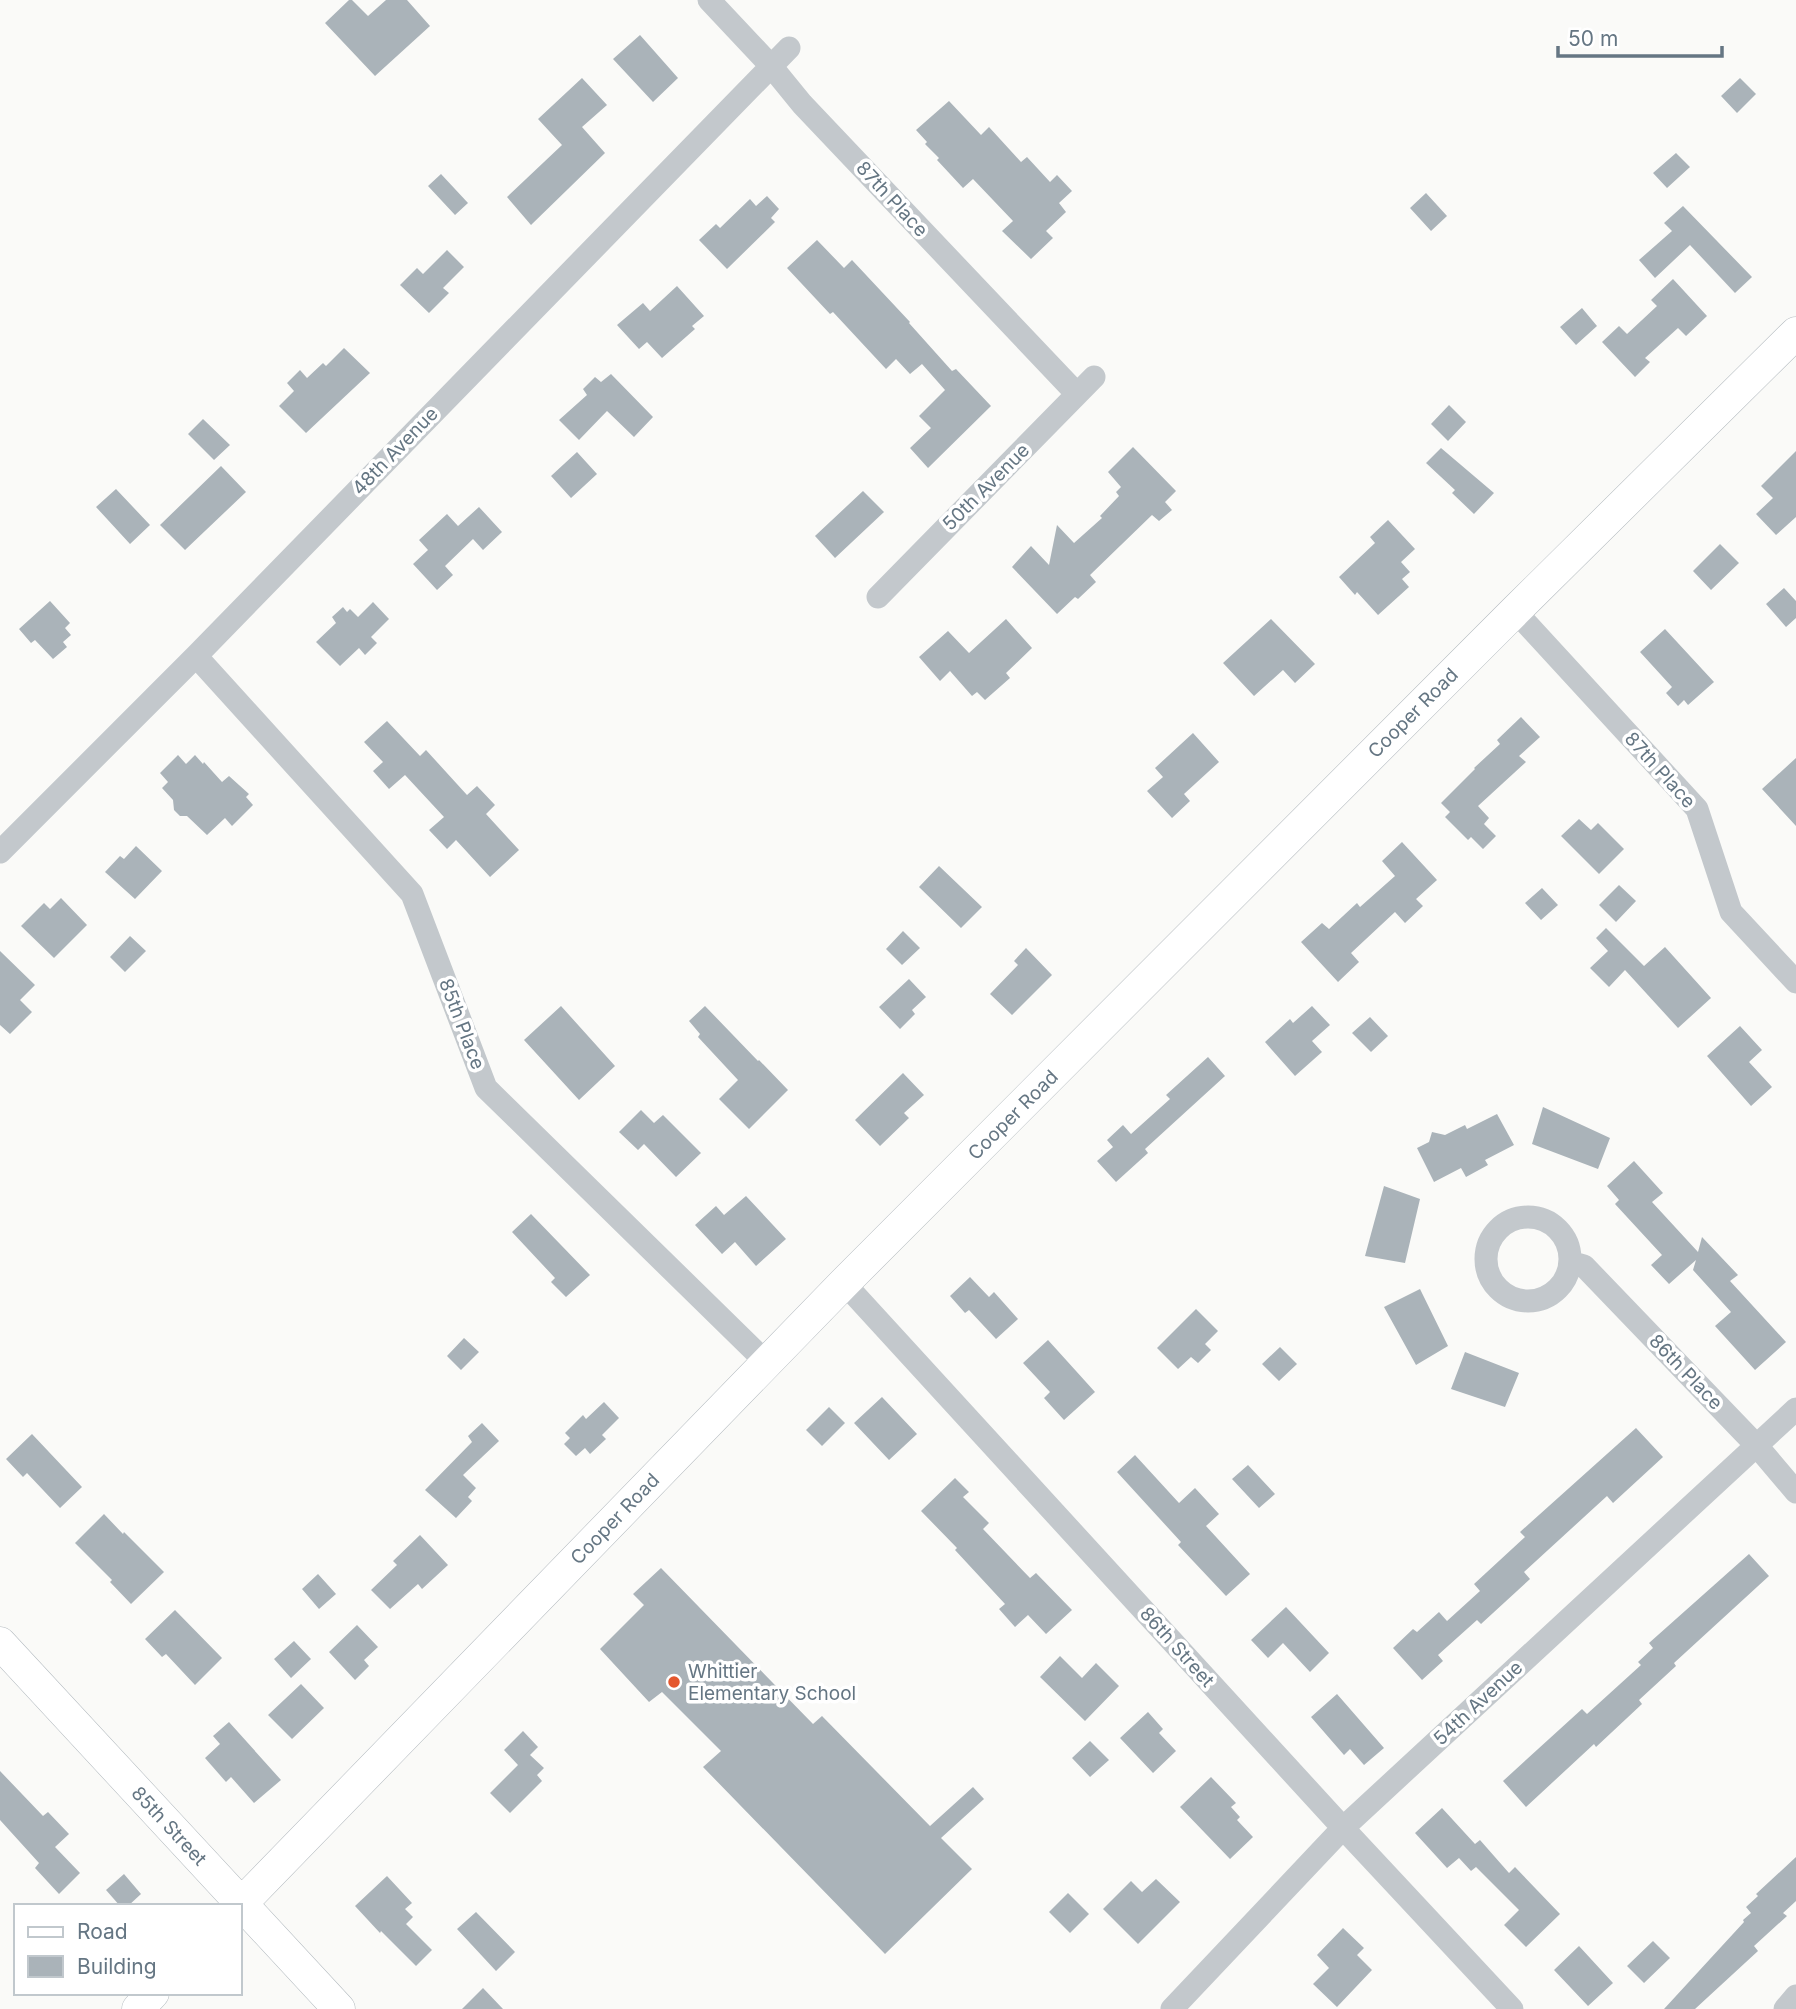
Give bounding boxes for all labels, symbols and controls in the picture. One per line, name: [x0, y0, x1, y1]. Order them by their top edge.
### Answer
scale bar: [1558, 14, 1722, 58]
text: 50 m: [1568, 26, 1618, 51]
street label: 87th Place: [851, 157, 933, 241]
street label: 48th Avenue: [347, 402, 443, 500]
street label: 50th Avenue: [938, 439, 1034, 535]
street label: Cooper Road: [1363, 663, 1463, 763]
street label: 87th Place: [1620, 727, 1700, 813]
street label: 85th Place: [434, 975, 490, 1073]
street label: Cooper Road: [963, 1065, 1063, 1165]
street label: 86th Place: [1644, 1330, 1728, 1414]
street label: Cooper Road: [566, 1469, 664, 1569]
street label: 86th Street: [1135, 1602, 1219, 1692]
street label: 54th Avenue: [1429, 1656, 1527, 1750]
place label: Whittier Elementary School: [688, 1660, 856, 1705]
marker: Whittier Elementary School: [666, 1674, 682, 1690]
street label: 85th Street: [127, 1782, 211, 1870]
legend: [14, 1904, 242, 1995]
text: Road: [77, 1919, 128, 1944]
text: Building: [77, 1954, 157, 1979]

